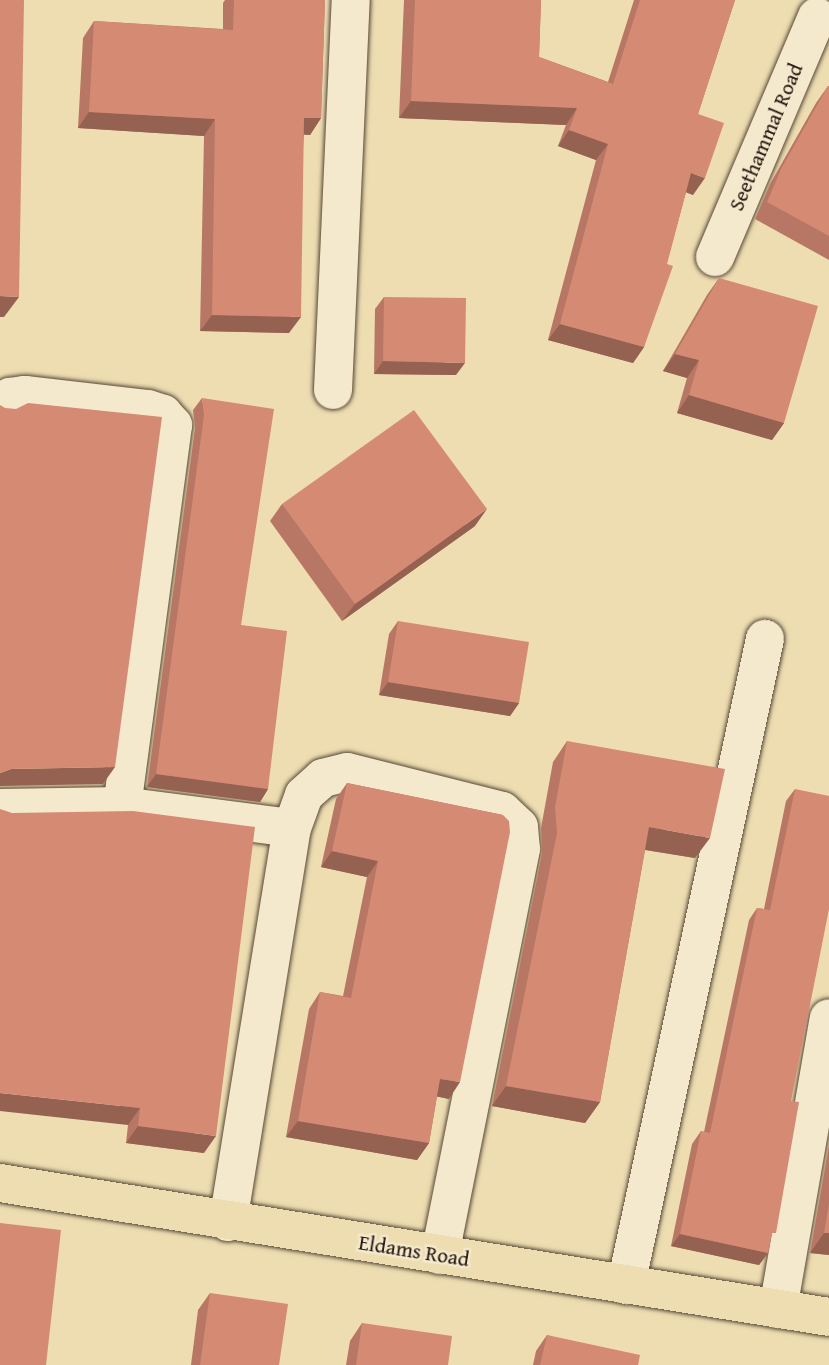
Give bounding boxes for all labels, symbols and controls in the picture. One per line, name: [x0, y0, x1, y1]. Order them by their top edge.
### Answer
street label: Seethammal Road: [724, 59, 808, 215]
street label: Eldams Road: [357, 1230, 471, 1272]

